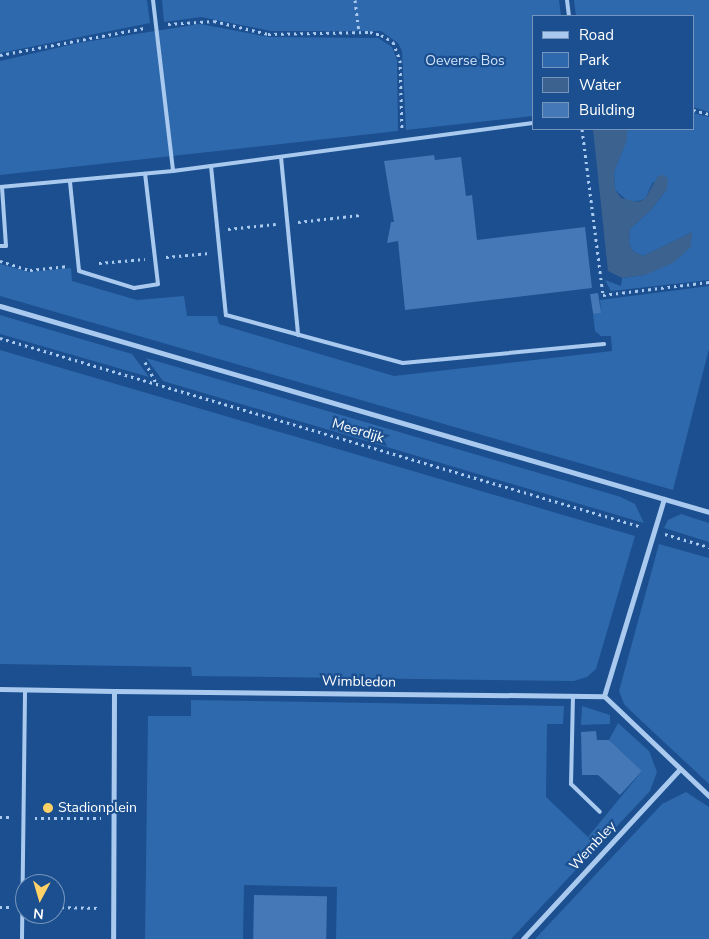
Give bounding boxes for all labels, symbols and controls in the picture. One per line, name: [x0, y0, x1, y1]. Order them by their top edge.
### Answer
legend: [532, 15, 694, 130]
text: Road: [579, 25, 614, 45]
text: Park: [579, 50, 609, 70]
park label: Oeverse Bos: [425, 53, 505, 69]
text: Water: [579, 75, 621, 95]
text: Building: [579, 100, 635, 120]
street label: Meerdijk: [330, 415, 386, 447]
street label: Wimbledon: [322, 673, 396, 691]
place label: Stadionplein: [58, 800, 137, 816]
marker: Stadionplein: [42, 802, 54, 814]
street label: Wembley: [566, 818, 620, 874]
north arrow: [15, 874, 65, 924]
text: N: [32, 903, 45, 923]

